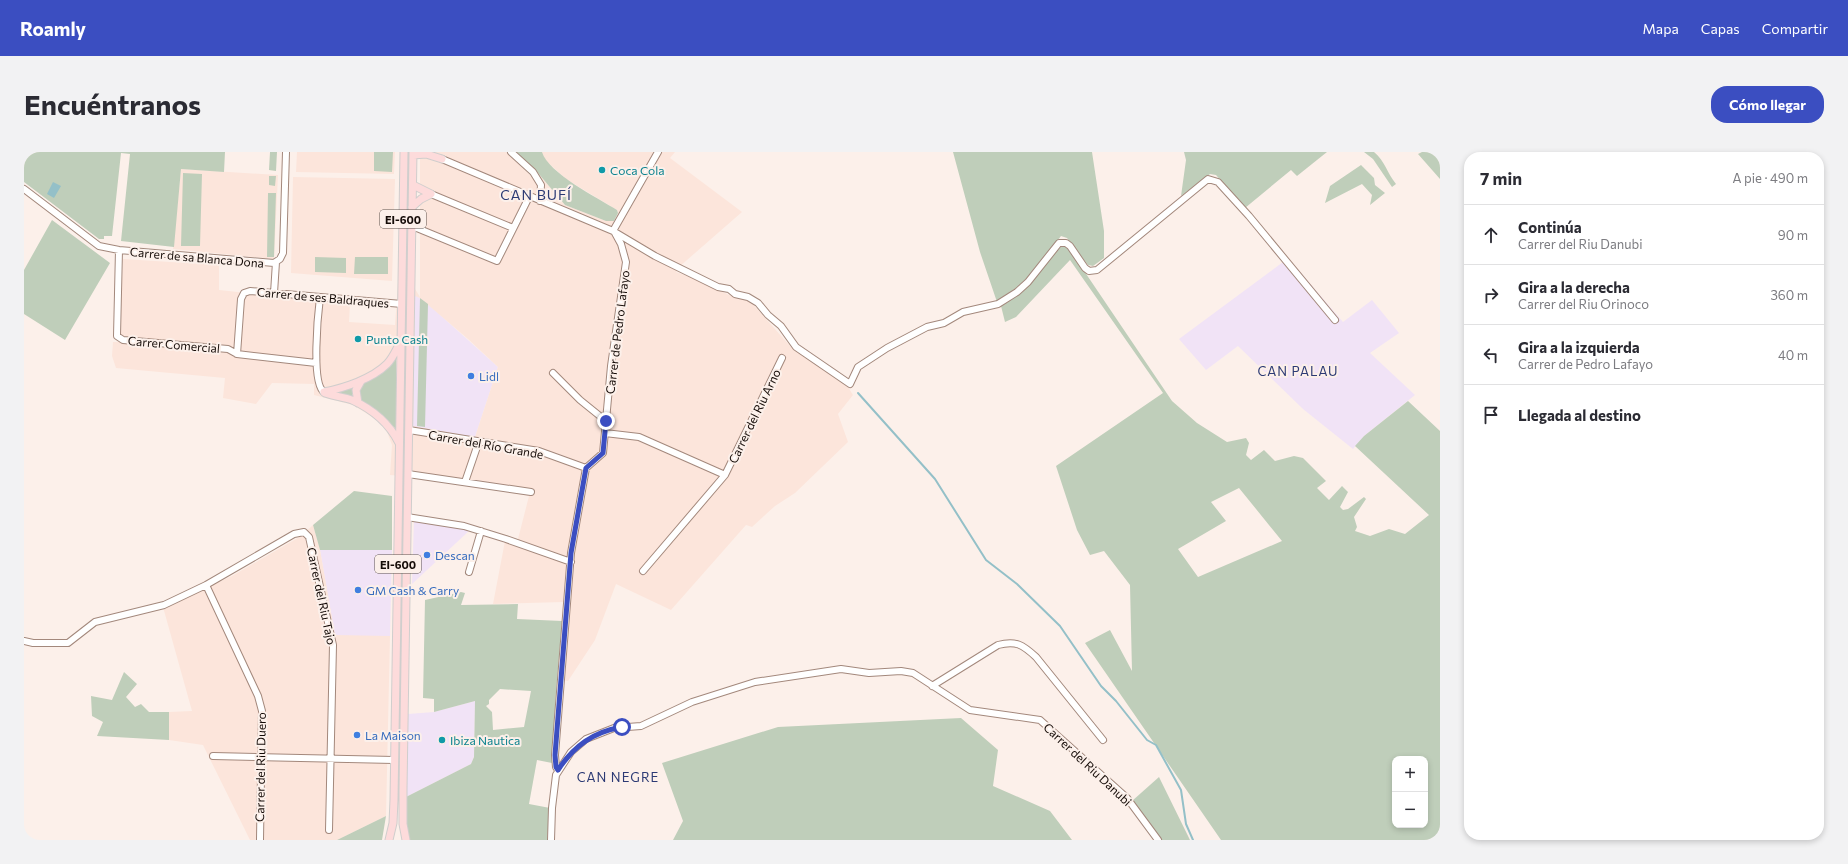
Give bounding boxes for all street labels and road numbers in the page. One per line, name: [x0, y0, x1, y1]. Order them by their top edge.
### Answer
road number: EI-600: [380, 210, 426, 228]
street label: Carrer de sa Blanca Dona: [129, 244, 265, 270]
street label: Carrer de Pedro Lafayo: [602, 269, 632, 395]
street label: Carrer de ses Baldraques: [256, 284, 390, 310]
street label: Carrer Comercial: [127, 333, 221, 355]
street label: Carrer del Riu Arno: [725, 367, 783, 465]
street label: Carrer del Río Grande: [427, 427, 545, 461]
street label: Carrer del Riu Tajo: [305, 546, 339, 646]
road number: EI-600: [375, 555, 421, 573]
street label: Carrer del Riu Duero: [252, 712, 268, 822]
street label: Carrer del Riu Danubi: [1041, 720, 1135, 808]

